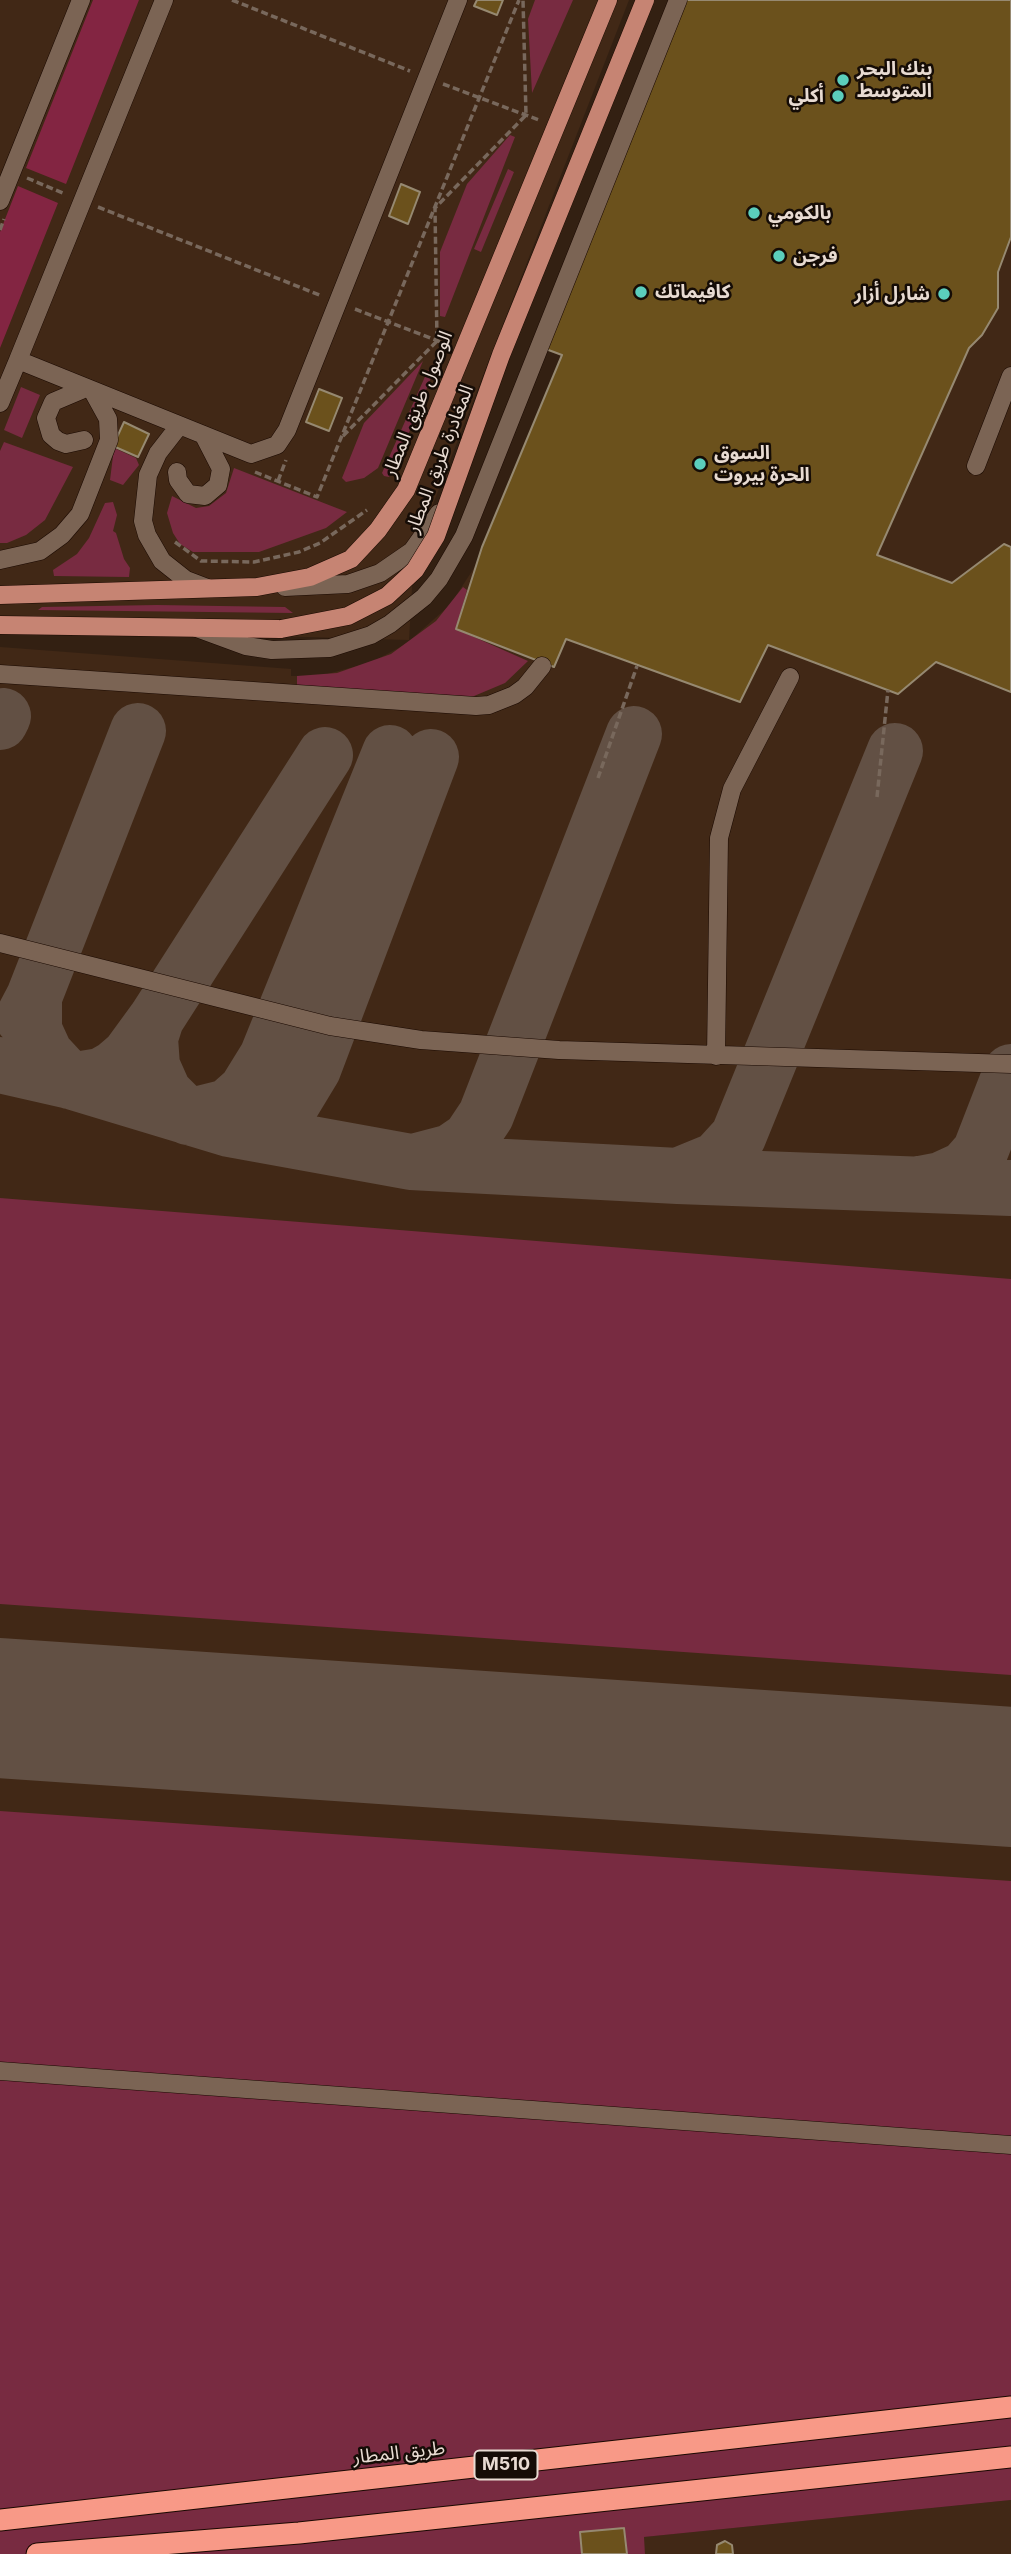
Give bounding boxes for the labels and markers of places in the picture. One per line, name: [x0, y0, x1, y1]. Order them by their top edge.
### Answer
place label: بنك البحر المتوسط: [857, 58, 932, 102]
marker: بنك البحر المتوسط: [835, 72, 851, 88]
place label: أكلي: [788, 85, 824, 107]
marker: أكلي: [830, 88, 846, 104]
place label: بالكومي: [768, 202, 832, 224]
marker: بالكومي: [746, 205, 762, 221]
place label: فرجن: [793, 245, 838, 267]
marker: فرجن: [771, 248, 787, 264]
place label: كافيماتك: [655, 281, 730, 303]
place label: شارل أزار: [854, 283, 930, 305]
marker: كافيماتك: [633, 284, 649, 300]
marker: شارل أزار: [936, 286, 952, 302]
place label: السوق الحرة بيروت: [714, 442, 810, 486]
marker: السوق الحرة بيروت: [692, 456, 708, 472]

